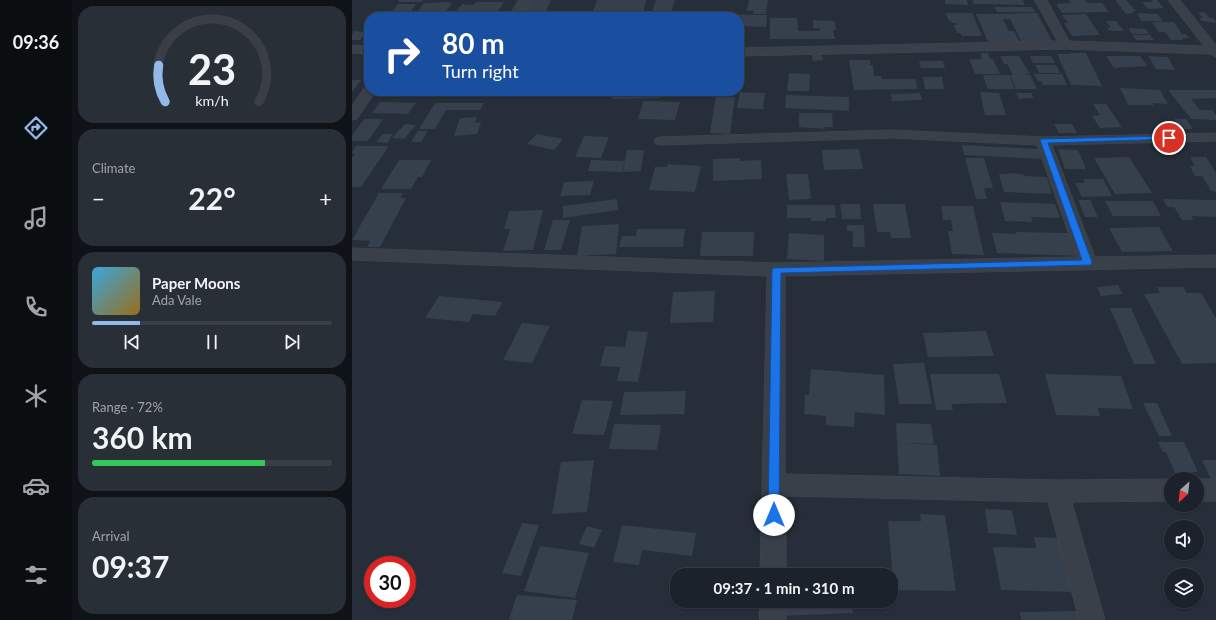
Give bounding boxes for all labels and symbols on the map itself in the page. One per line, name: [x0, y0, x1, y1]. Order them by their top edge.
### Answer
pin: [1152, 121, 1186, 155]
north arrow: [1164, 472, 1204, 512]
position arrow: [753, 494, 795, 536]
speed limit sign: 30: [364, 556, 416, 608]

